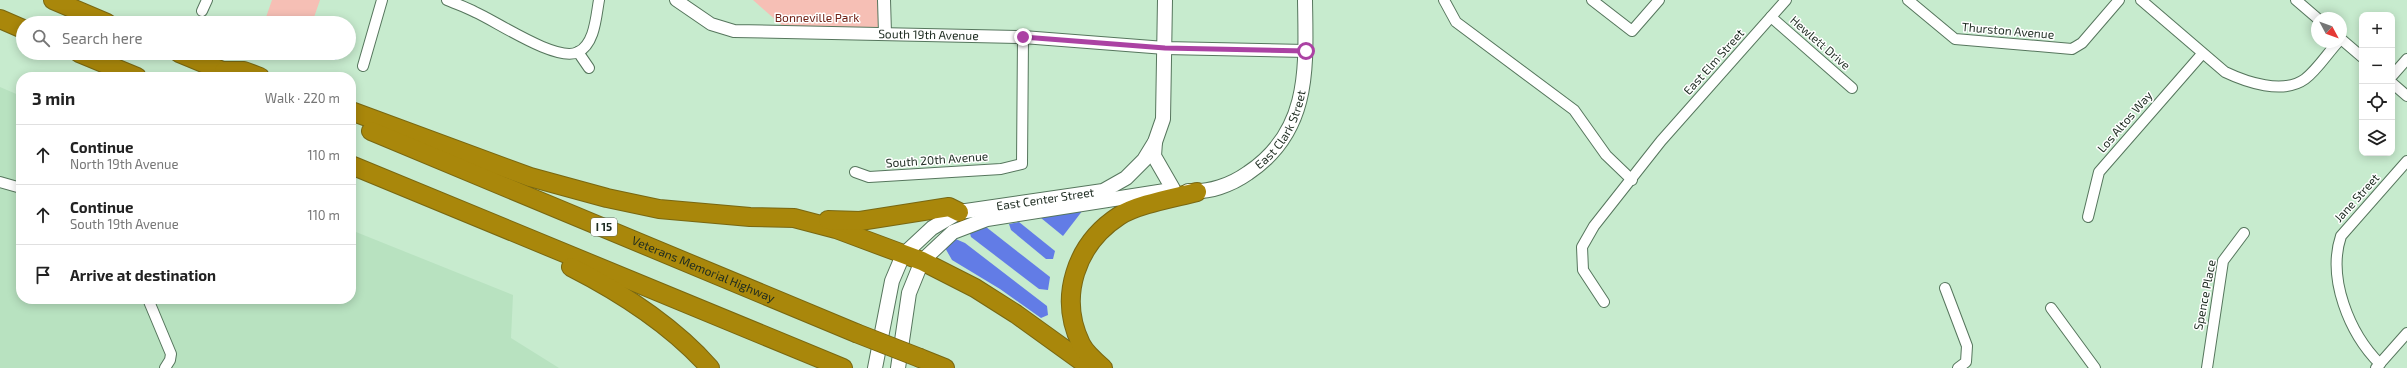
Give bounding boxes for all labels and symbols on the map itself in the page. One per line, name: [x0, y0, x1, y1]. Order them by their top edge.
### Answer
park label: Bonneville Park: [775, 10, 859, 24]
street label: Hewlett Drive: [1788, 12, 1853, 72]
north arrow: [2311, 12, 2347, 48]
street label: Thurston Avenue: [1961, 19, 2055, 41]
street label: East Elm Street: [1680, 25, 1747, 97]
street label: South 19th Avenue: [878, 26, 979, 42]
route end: [1014, 28, 1032, 46]
route start: [1297, 42, 1315, 60]
street label: Los Altos Way: [2094, 87, 2155, 155]
street label: East Clark Street: [1252, 88, 1308, 171]
street label: South 20th Avenue: [885, 148, 989, 170]
street label: Jane Street: [2331, 170, 2382, 224]
street label: East Center Street: [995, 184, 1095, 212]
road number: I 15: [591, 218, 617, 236]
street label: Veterans Memorial Highway: [630, 232, 778, 305]
street label: Spence Place: [2190, 258, 2218, 331]

